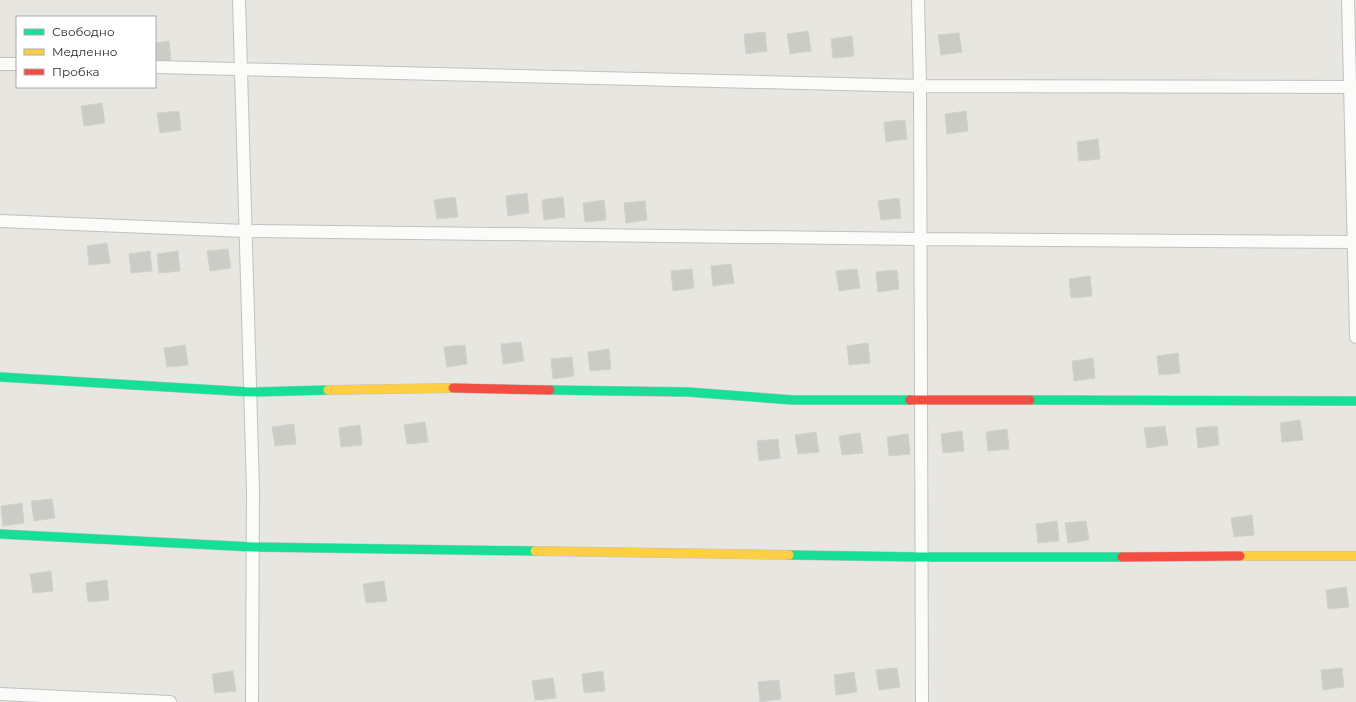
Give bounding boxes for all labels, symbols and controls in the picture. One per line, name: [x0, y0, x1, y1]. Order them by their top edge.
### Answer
legend: [16, 16, 156, 88]
text: Свободно: [52, 24, 115, 39]
text: Медленно: [52, 44, 118, 59]
text: Пробка: [52, 64, 100, 79]

